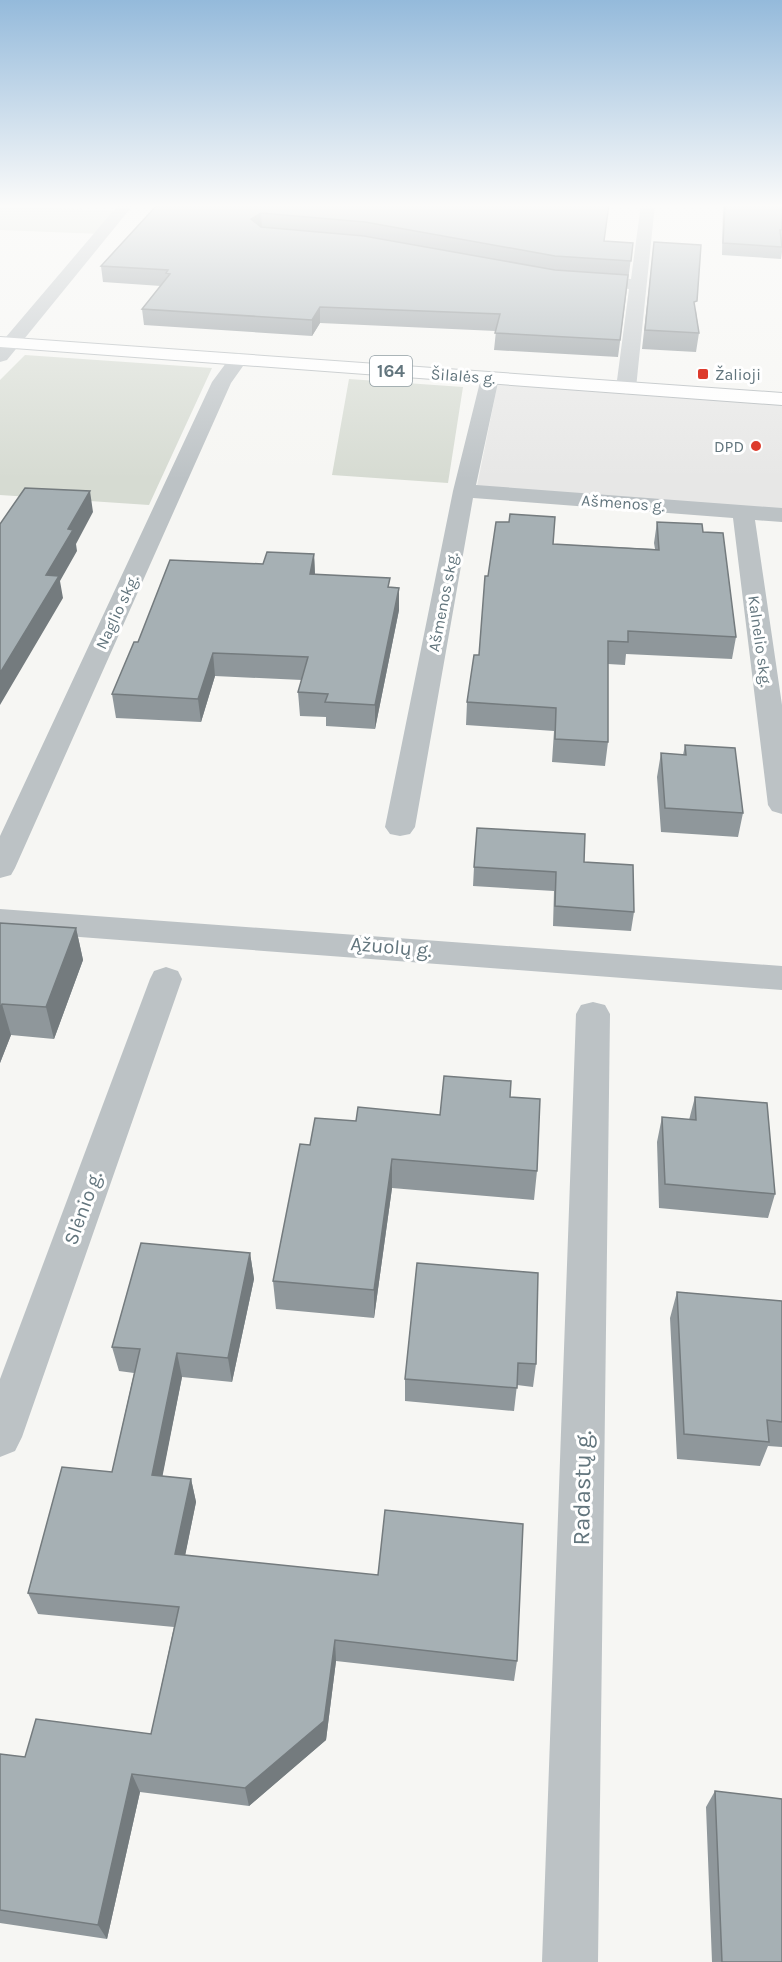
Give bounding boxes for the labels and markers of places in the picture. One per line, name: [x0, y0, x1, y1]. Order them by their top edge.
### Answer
place label: Žalioji: [715, 365, 761, 384]
marker: Žalioji: [696, 367, 710, 381]
place label: DPD: [714, 437, 744, 456]
marker: DPD: [749, 439, 763, 453]

